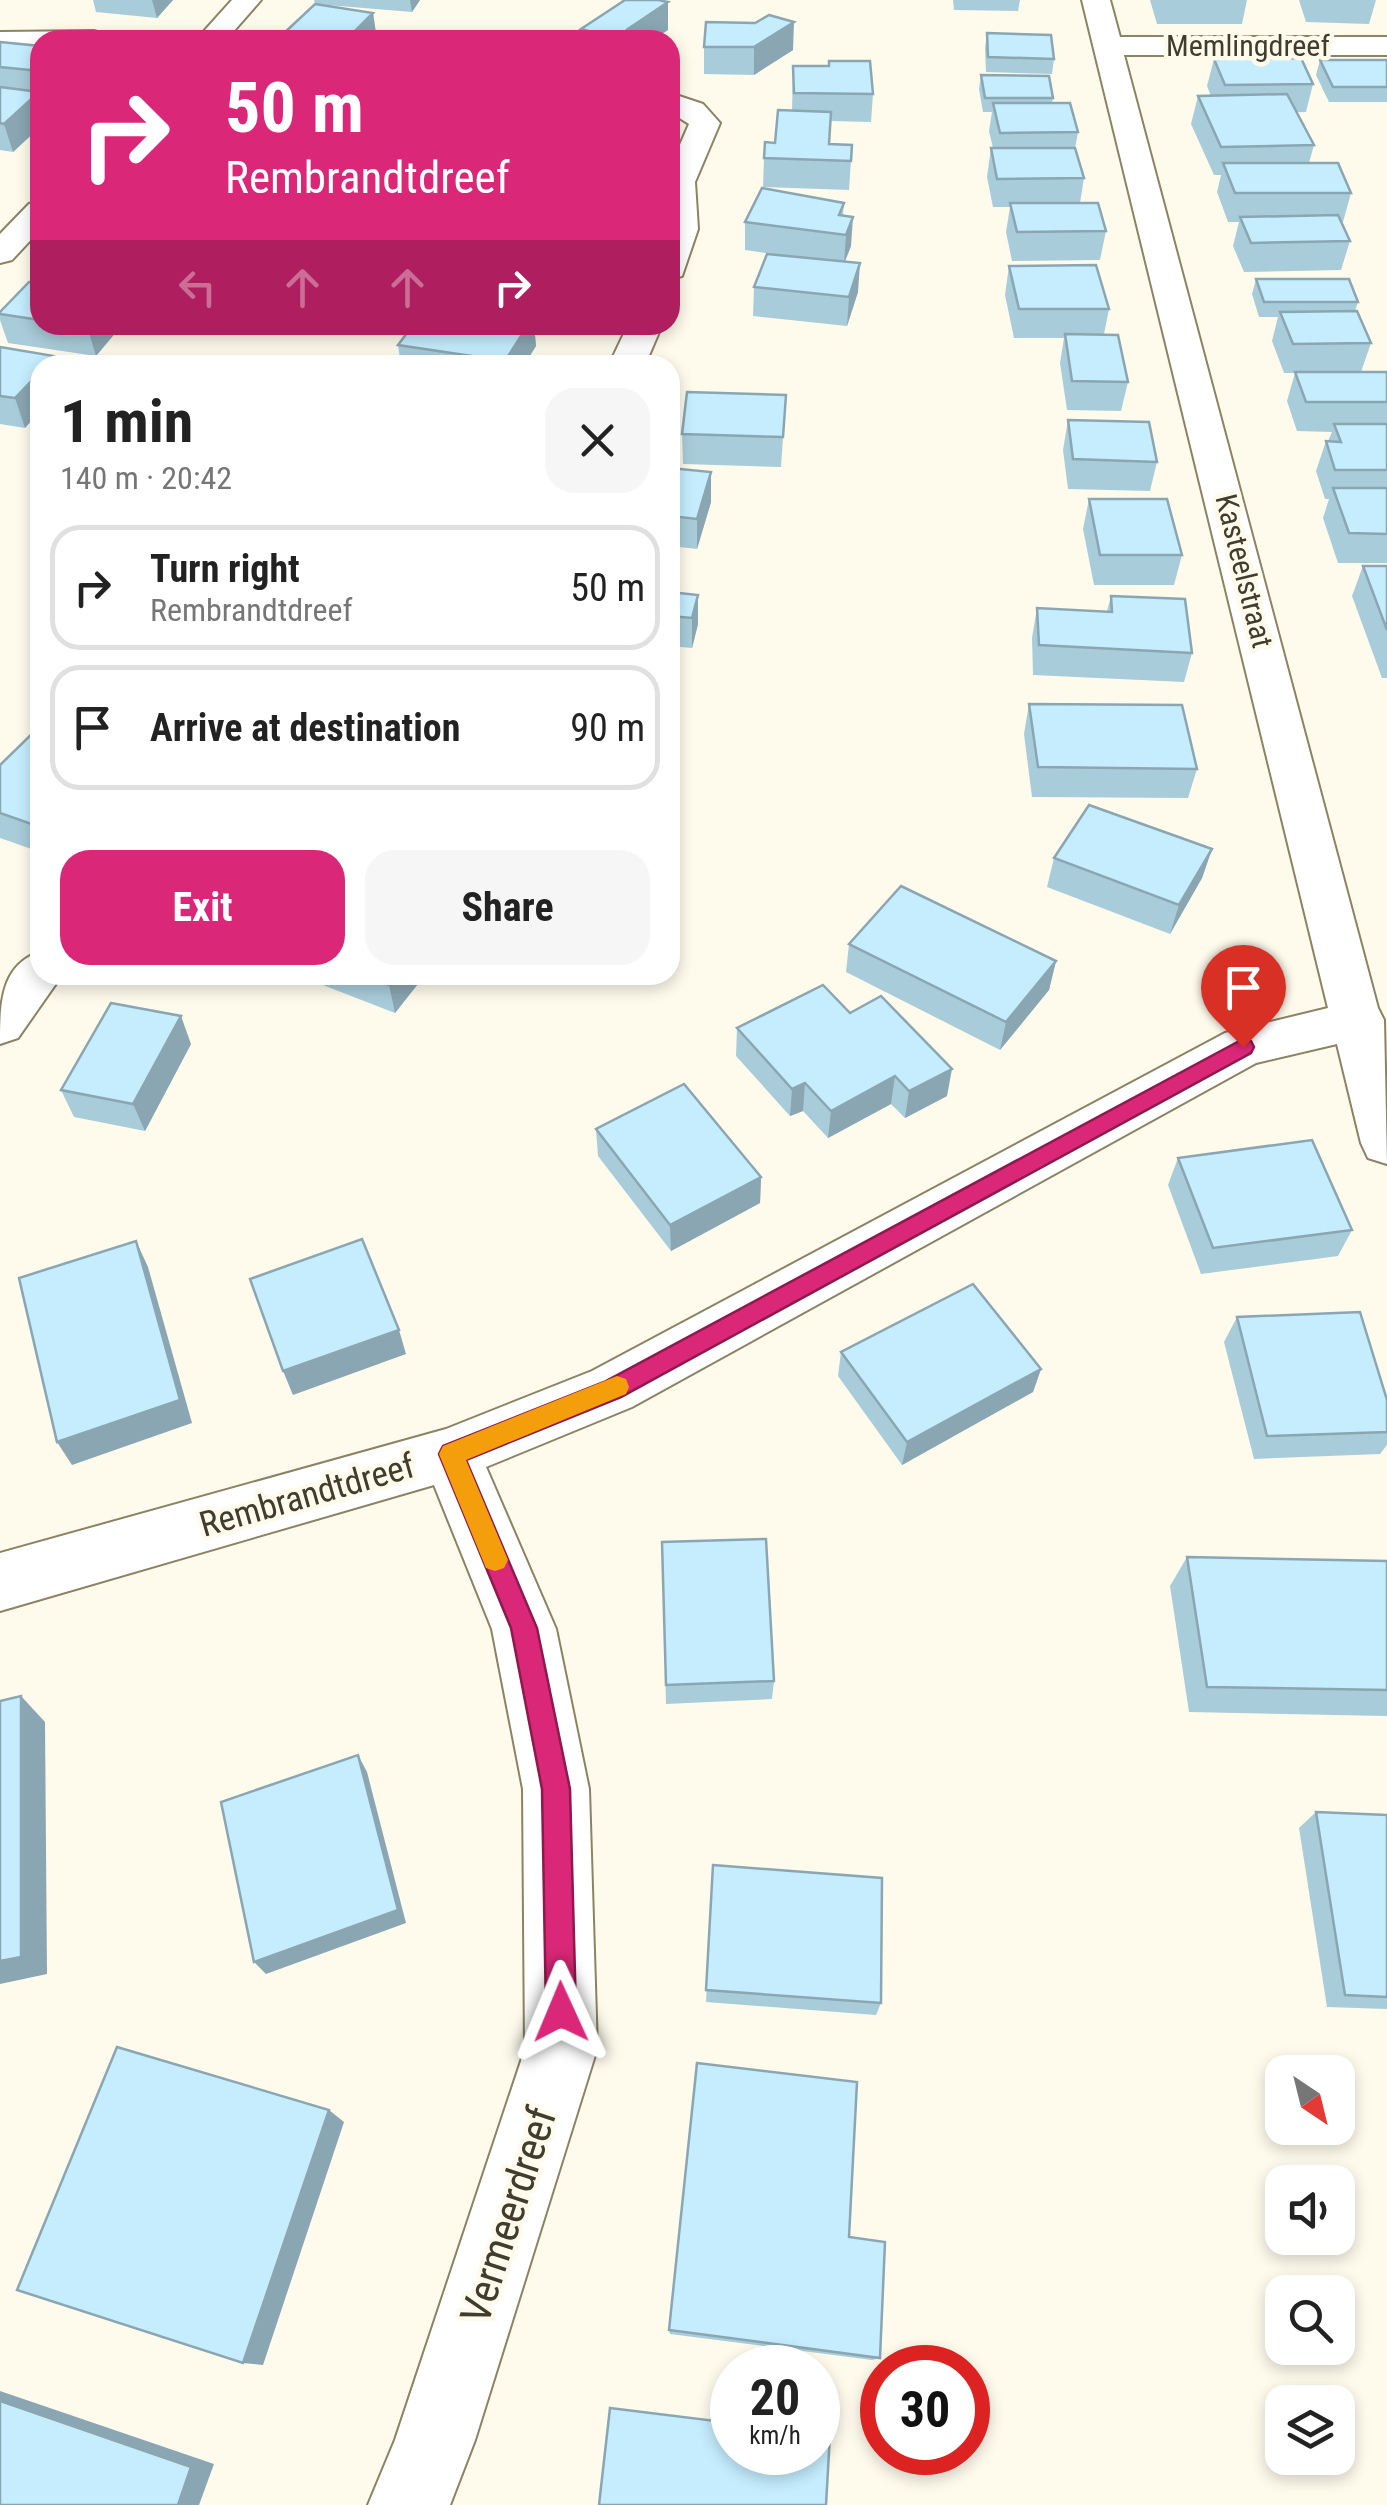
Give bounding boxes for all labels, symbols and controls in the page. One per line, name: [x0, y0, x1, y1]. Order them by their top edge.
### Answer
street label: Memlingdreef: [1166, 28, 1330, 63]
text: 50 m: [225, 67, 364, 149]
icon: right: [60, 70, 190, 200]
text: Rembrandtdreef: [225, 151, 510, 204]
icon: left: [170, 260, 225, 315]
icon: ahead: [275, 260, 330, 315]
icon: ahead: [380, 260, 435, 315]
icon: right: [485, 260, 540, 315]
text: 1 min: [60, 386, 193, 457]
button: close: [545, 388, 650, 493]
text: 140 m · 20:42: [60, 459, 232, 497]
street label: Kasteelstraat: [1209, 490, 1280, 651]
text: Turn right: [150, 547, 300, 591]
icon: right: [65, 560, 120, 615]
text: 50 m: [570, 566, 645, 610]
text: Rembrandtdreef: [150, 591, 353, 629]
icon: arrive: [65, 700, 120, 755]
text: Arrive at destination: [150, 706, 460, 750]
text: 90 m: [570, 706, 645, 750]
button: Exit: [60, 850, 345, 965]
button: Share: [365, 850, 650, 965]
pin: [1201, 945, 1286, 1048]
icon: arrive: [1216, 960, 1271, 1015]
street label: Rembrandtdreef: [195, 1445, 419, 1546]
position arrow: [509, 1960, 613, 2064]
north arrow: [1265, 2055, 1355, 2145]
map controls: [1265, 2055, 1355, 2475]
street label: Vermeerdreef: [450, 2101, 566, 2329]
button: sound: [1265, 2165, 1355, 2255]
button: search: [1265, 2275, 1355, 2365]
speed limit sign: 30: [860, 2345, 990, 2475]
text: 20: [750, 2369, 800, 2427]
button: layers: [1265, 2385, 1355, 2475]
text: km/h: [749, 2421, 801, 2450]

